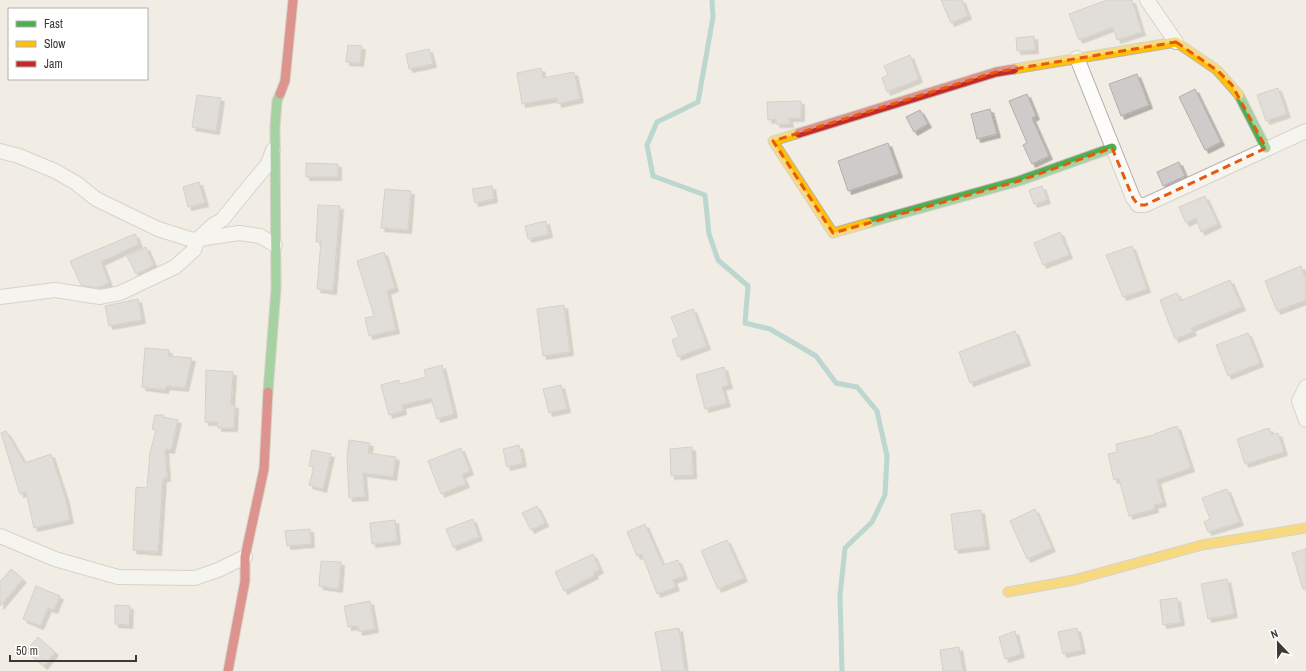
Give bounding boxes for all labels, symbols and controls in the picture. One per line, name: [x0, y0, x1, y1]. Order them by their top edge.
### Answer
legend: [8, 8, 148, 80]
text: Fast: [44, 16, 63, 32]
text: Slow: [44, 36, 66, 52]
text: Jam: [44, 56, 63, 72]
north arrow: [1258, 623, 1298, 663]
text: N: [1269, 626, 1280, 641]
scale bar: [10, 637, 136, 663]
text: 50 m: [16, 643, 38, 659]

